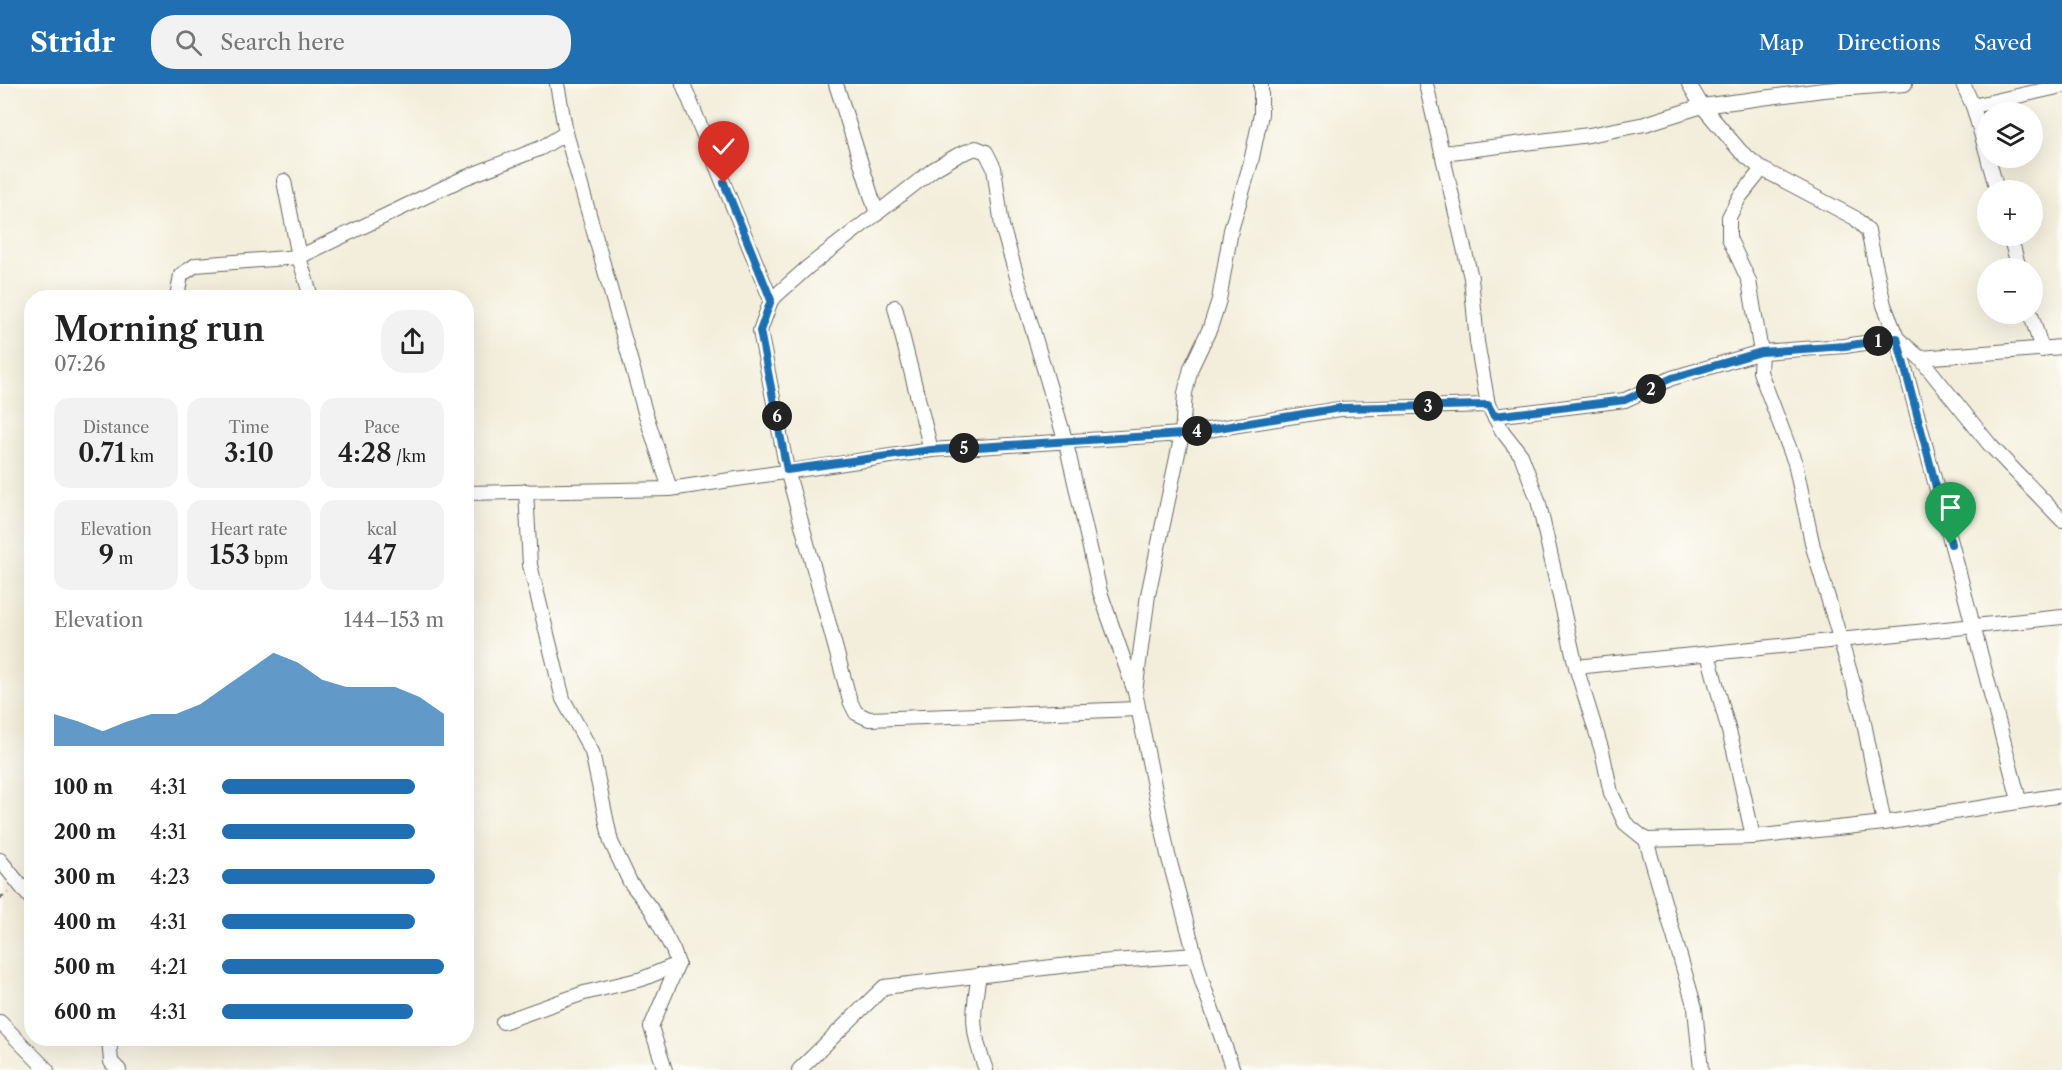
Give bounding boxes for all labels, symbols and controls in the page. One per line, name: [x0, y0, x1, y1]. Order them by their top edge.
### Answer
search box: [151, 15, 571, 69]
text: Stridr: [30, 25, 115, 59]
icon: search: [172, 26, 205, 59]
text: Search here: [220, 29, 345, 56]
text: Map: [1759, 30, 1804, 55]
text: Directions: [1837, 30, 1941, 55]
text: Saved: [1974, 30, 2032, 55]
map controls: [1977, 102, 2043, 324]
button: layers: [1977, 102, 2043, 168]
pin: [698, 121, 749, 183]
icon: check: [707, 130, 740, 163]
button: +: [1977, 180, 2043, 246]
button: −: [1977, 258, 2043, 324]
text: Morning run: [54, 309, 265, 350]
button: share: [381, 310, 444, 373]
pin: 1: [1863, 326, 1893, 356]
text: 1: [1874, 331, 1882, 351]
text: 07:26: [54, 352, 105, 376]
pin: 2: [1636, 374, 1666, 404]
text: 2: [1646, 379, 1656, 399]
pin: 3: [1413, 391, 1443, 421]
text: 3: [1423, 396, 1433, 416]
pin: 6: [762, 401, 792, 431]
text: 6: [772, 406, 782, 426]
pin: 4: [1182, 416, 1212, 446]
text: Distance: [83, 417, 149, 437]
text: Time: [229, 417, 269, 437]
text: Pace: [364, 417, 400, 437]
text: 4: [1192, 421, 1202, 441]
pin: 5: [949, 433, 979, 463]
text: 0.71: [78, 437, 126, 469]
text: 3:10: [224, 437, 274, 469]
text: 4:28: [338, 437, 392, 469]
text: 5: [960, 438, 968, 458]
text: km: [126, 446, 154, 466]
text: /km: [392, 446, 426, 466]
pin: [1925, 482, 1976, 544]
icon: arrive: [1934, 491, 1967, 524]
text: Elevation: [80, 519, 152, 539]
text: Heart rate: [210, 519, 288, 539]
text: kcal: [367, 519, 397, 539]
text: 9: [99, 539, 114, 571]
text: 153: [210, 539, 250, 571]
text: 47: [368, 539, 396, 571]
text: m: [114, 548, 133, 568]
text: bpm: [250, 548, 288, 568]
text: Elevation: [54, 608, 143, 632]
text: 144–153 m: [344, 608, 444, 632]
text: 100 m: [54, 775, 113, 799]
text: 4:31: [150, 775, 187, 799]
text: 200 m: [54, 820, 116, 844]
text: 4:31: [150, 820, 187, 844]
text: 300 m: [54, 865, 116, 889]
text: 4:23: [150, 865, 190, 889]
text: 400 m: [54, 910, 116, 934]
text: 4:31: [150, 910, 187, 934]
text: 500 m: [54, 955, 115, 979]
text: 4:21: [150, 955, 187, 979]
text: 600 m: [54, 1000, 116, 1024]
text: 4:31: [150, 1000, 187, 1024]

